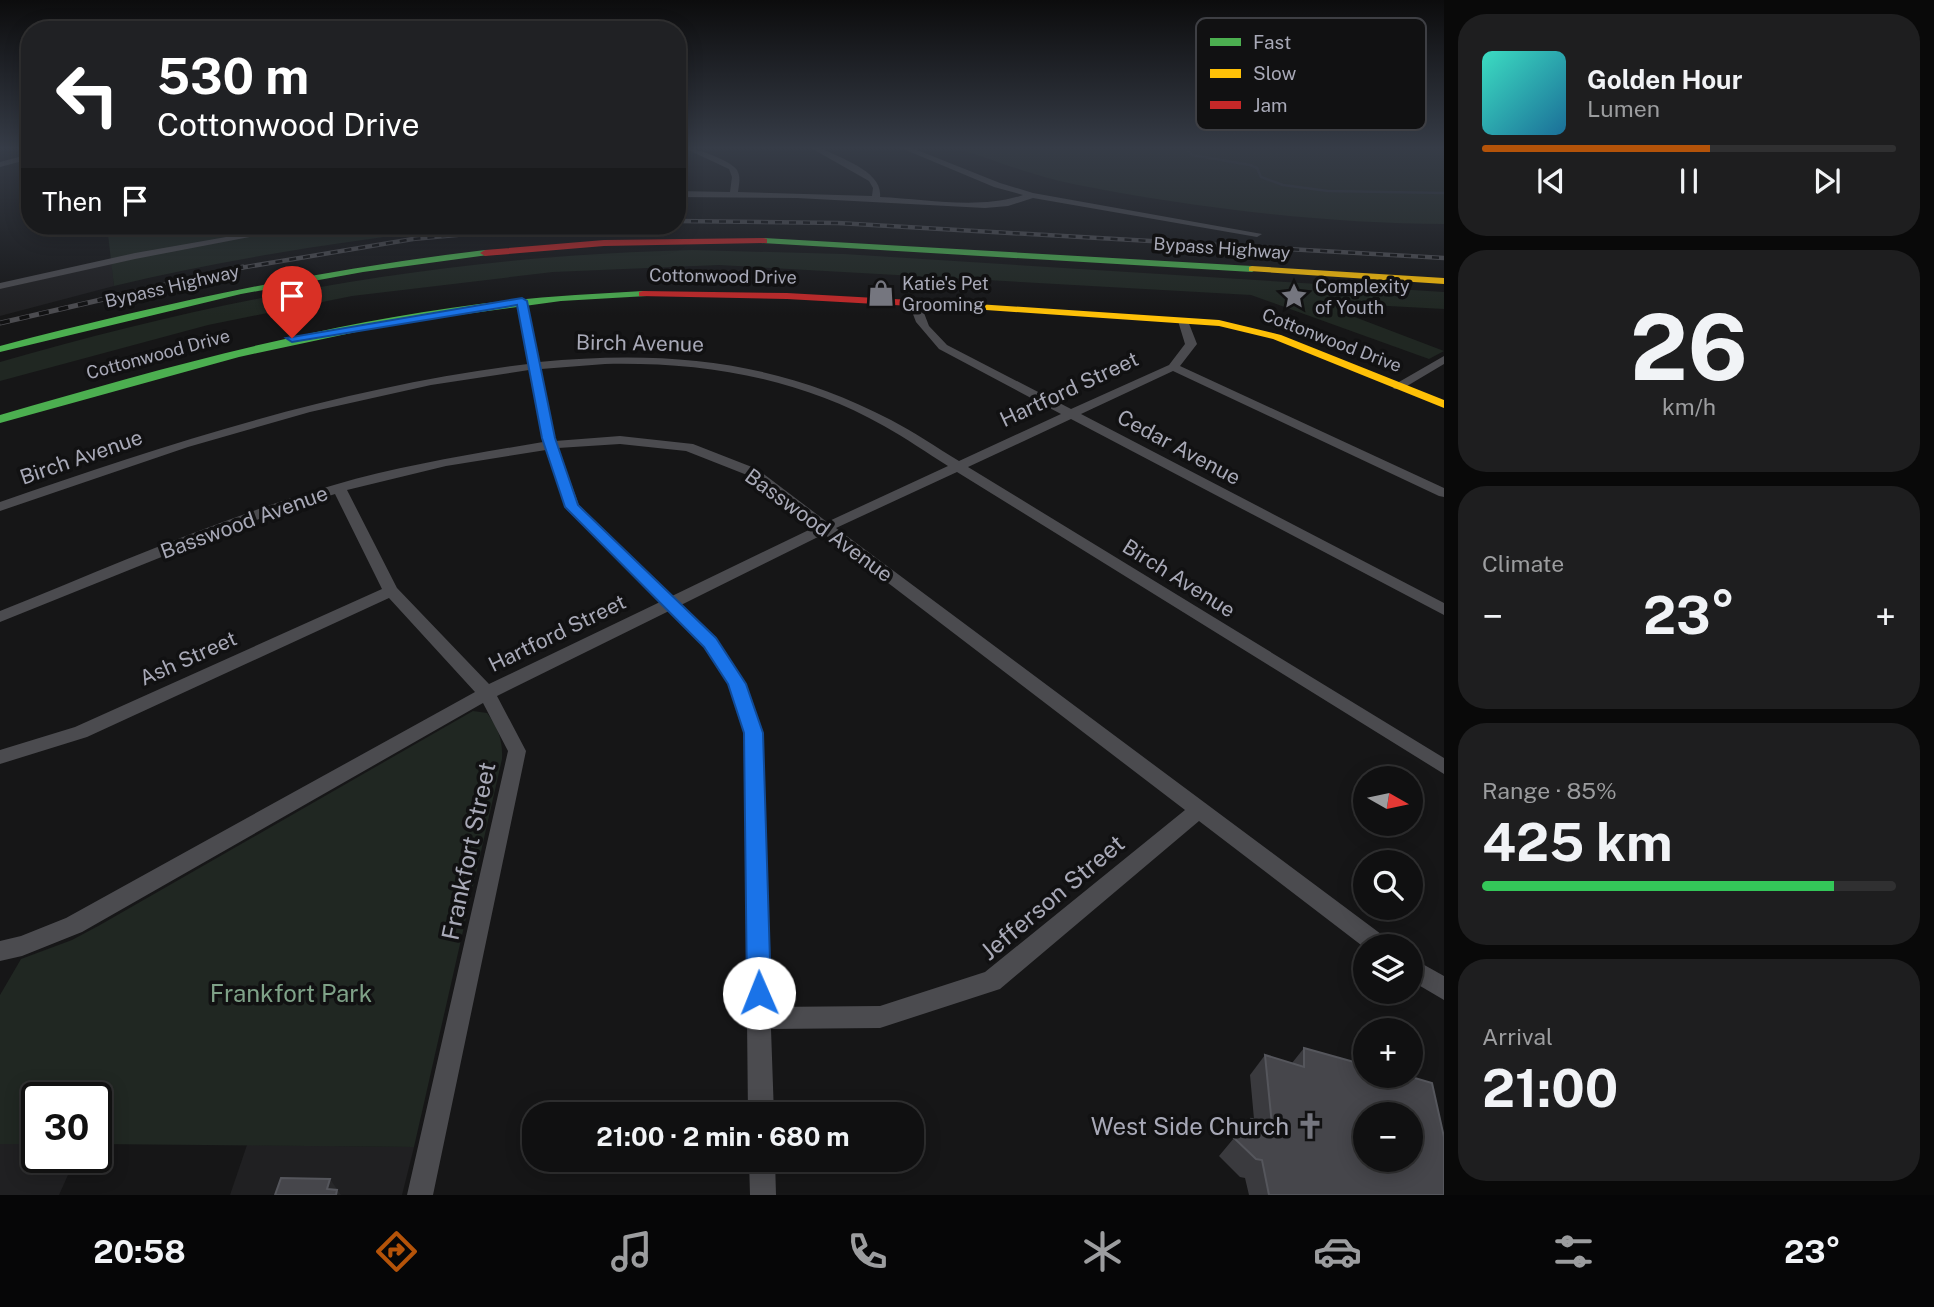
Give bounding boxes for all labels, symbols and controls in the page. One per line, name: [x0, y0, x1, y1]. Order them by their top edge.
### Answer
legend: [1196, 18, 1426, 130]
text: Fast: [1253, 31, 1291, 53]
text: 530 m: [157, 47, 309, 105]
icon: left: [42, 49, 133, 140]
text: Slow: [1253, 62, 1297, 84]
text: Golden Hour: [1587, 64, 1742, 95]
text: Jam: [1253, 94, 1287, 116]
text: Lumen: [1587, 95, 1660, 122]
text: Cottonwood Drive: [157, 106, 420, 143]
icon: previous: [1532, 162, 1570, 200]
icon: pause: [1670, 162, 1708, 200]
icon: next: [1808, 162, 1846, 200]
icon: arrive: [116, 182, 154, 220]
text: Then: [42, 186, 102, 217]
street label: Bypass Highway: [1153, 233, 1292, 263]
street label: Bypass Highway: [103, 260, 242, 312]
street label: Cottonwood Drive: [649, 264, 797, 288]
pin: [262, 266, 322, 338]
place label: Katie's Pet Grooming: [902, 273, 989, 315]
place label: Complexity of Youth: [1315, 276, 1410, 318]
icon: arrive: [273, 277, 311, 315]
shop icon: Katie's Pet Grooming: [866, 278, 896, 308]
place icon: Complexity of Youth: [1279, 281, 1309, 311]
text: 26: [1630, 294, 1748, 400]
street label: Cottonwood Drive: [1259, 304, 1405, 376]
street label: Cottonwood Drive: [84, 325, 232, 383]
street label: Birch Avenue: [576, 329, 704, 357]
street label: Hartford Street: [996, 346, 1142, 432]
text: km/h: [1662, 393, 1716, 420]
street label: Cedar Avenue: [1113, 404, 1245, 490]
street label: Birch Avenue: [16, 424, 146, 490]
street label: Basswood Avenue: [740, 463, 898, 587]
street label: Basswood Avenue: [157, 480, 331, 564]
street label: Birch Avenue: [1118, 533, 1240, 623]
text: Climate: [1482, 550, 1564, 577]
text: 23°: [1643, 585, 1735, 646]
street label: Hartford Street: [484, 589, 630, 677]
text: −: [1482, 594, 1503, 639]
text: +: [1875, 594, 1896, 639]
street label: Ash Street: [136, 625, 240, 691]
street label: Frankfort Street: [435, 759, 501, 943]
north arrow: [1353, 766, 1423, 836]
map controls: [1353, 766, 1423, 1172]
text: Range · 85%: [1482, 777, 1617, 804]
text: 425 km: [1482, 812, 1673, 873]
street label: Jefferson Street: [974, 829, 1130, 965]
button: search: [1353, 850, 1423, 920]
button: layers: [1353, 934, 1423, 1004]
position arrow: [722, 956, 796, 1030]
park label: Frankfort Park: [210, 979, 372, 1007]
button: +: [1353, 1018, 1423, 1088]
text: Arrival: [1482, 1023, 1553, 1050]
text: 21:00: [1482, 1058, 1618, 1119]
speed limit sign: 30: [21, 1082, 112, 1173]
button: −: [1353, 1102, 1423, 1172]
church icon: West Side Church: [1295, 1111, 1325, 1141]
place label: West Side Church: [1091, 1112, 1289, 1140]
text: 21:00 · 2 min · 680 m: [596, 1121, 850, 1152]
icon: directions: [372, 1227, 421, 1276]
icon: music: [607, 1227, 656, 1276]
icon: phone: [843, 1227, 892, 1276]
icon: climate: [1078, 1227, 1127, 1276]
icon: car: [1313, 1227, 1362, 1276]
icon: filters: [1549, 1227, 1598, 1276]
text: 20:58: [93, 1233, 186, 1270]
text: 23°: [1784, 1233, 1841, 1270]

